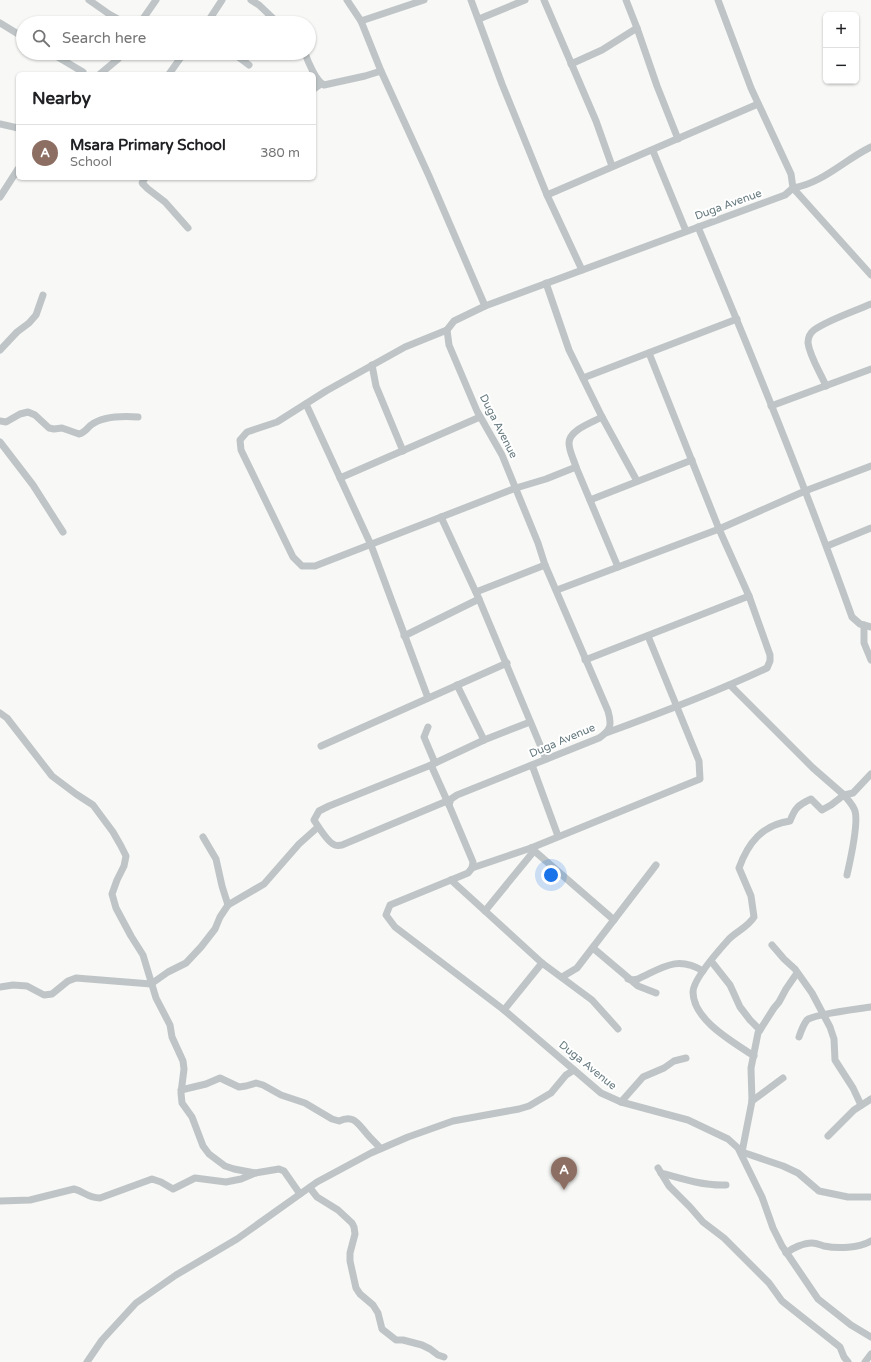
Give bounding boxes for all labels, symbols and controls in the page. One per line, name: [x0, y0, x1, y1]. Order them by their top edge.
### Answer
map controls: [823, 12, 859, 84]
button: +: [823, 12, 859, 48]
search box: [16, 16, 316, 60]
icon: search: [30, 27, 52, 49]
text: Search here: [62, 29, 146, 47]
button: −: [823, 48, 859, 84]
text: Nearby: [32, 88, 91, 109]
text: Msara Primary School: [70, 136, 226, 154]
text: A: [40, 145, 50, 161]
text: 380 m: [260, 145, 300, 161]
text: School: [70, 154, 112, 170]
street label: Duga Avenue: [693, 186, 763, 223]
street label: Duga Avenue: [477, 392, 520, 460]
street label: Duga Avenue: [527, 721, 597, 760]
your location: [541, 865, 561, 885]
street label: Duga Avenue: [556, 1038, 619, 1093]
pin: A: [551, 1157, 577, 1190]

